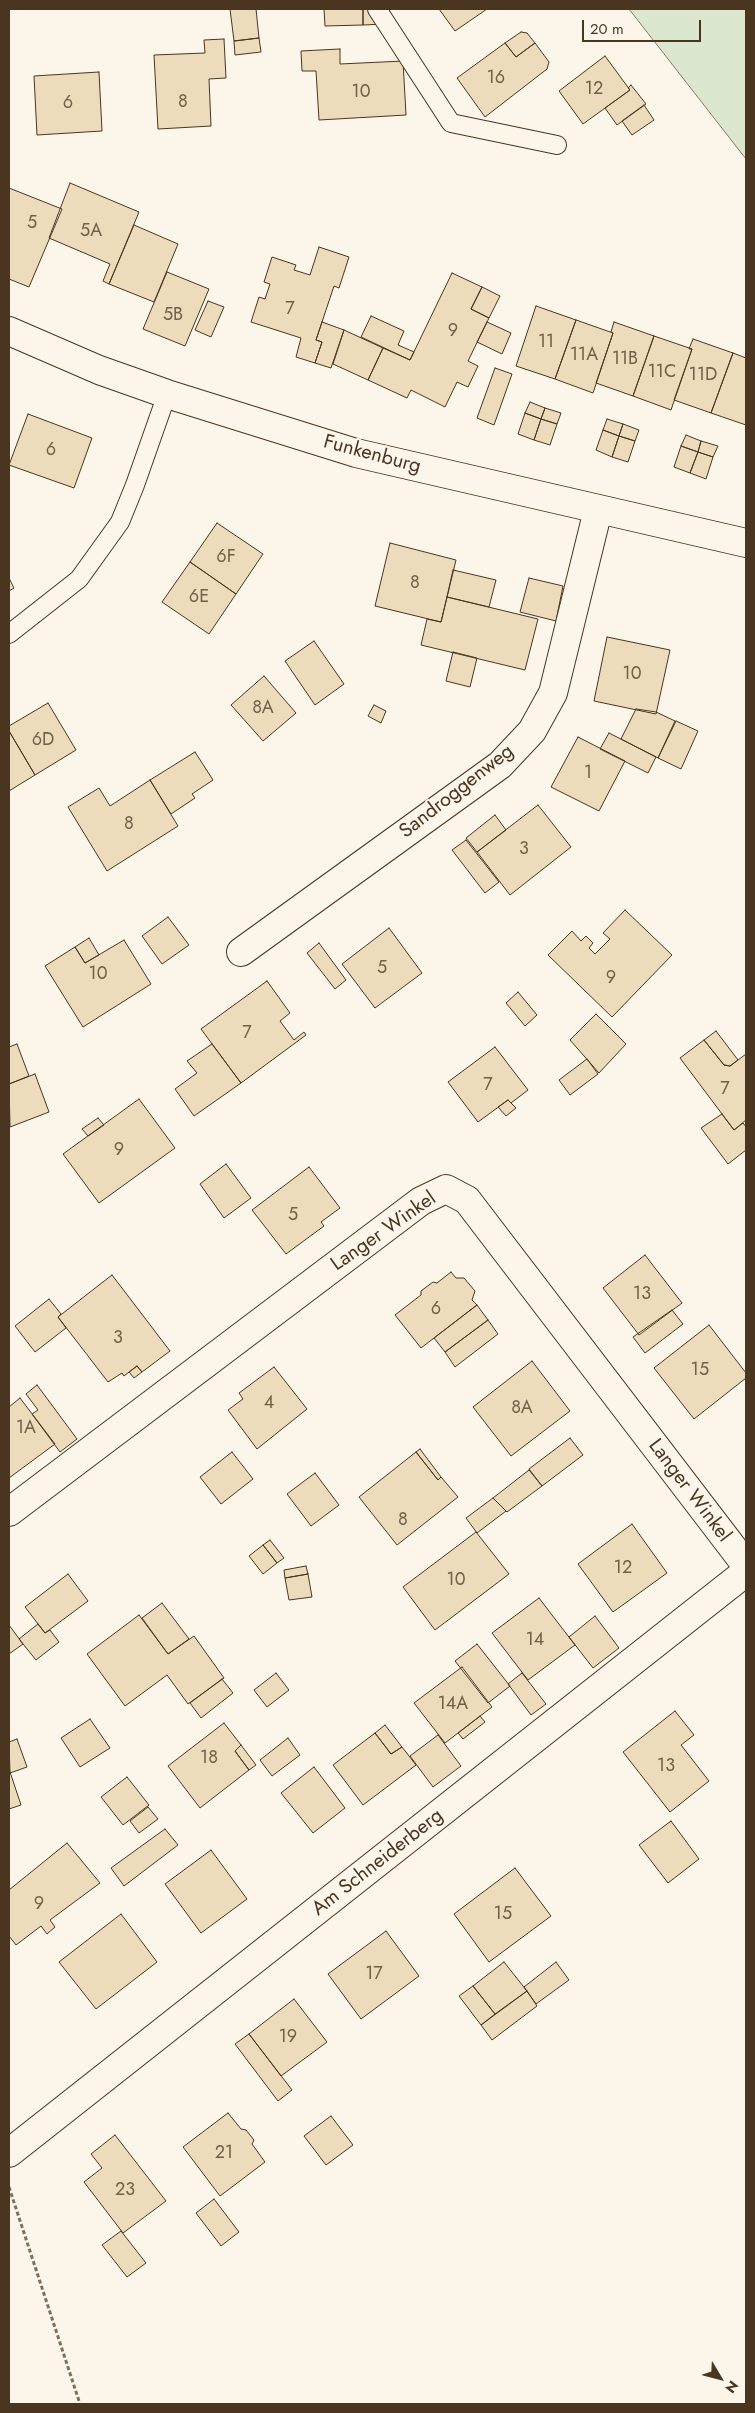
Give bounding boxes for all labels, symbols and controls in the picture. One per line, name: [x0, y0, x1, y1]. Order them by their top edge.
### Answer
scale bar: [585, 10, 704, 42]
text: 20 m: [590, 18, 624, 40]
house number: 16: [487, 68, 505, 90]
house number: 12: [585, 79, 603, 101]
house number: 10: [352, 82, 370, 104]
house number: 8: [178, 92, 188, 114]
house number: 6: [63, 93, 73, 115]
house number: 5: [27, 213, 37, 235]
house number: 5A: [80, 221, 102, 243]
house number: 7: [285, 299, 295, 321]
house number: 5B: [163, 305, 183, 327]
house number: 9: [448, 321, 458, 343]
house number: 11: [538, 332, 554, 354]
house number: 11A: [570, 345, 598, 367]
house number: 11B: [612, 349, 638, 371]
house number: 11C: [648, 362, 676, 384]
house number: 11D: [689, 365, 717, 387]
street label: Funkenburg: [321, 430, 423, 480]
house number: 6: [46, 440, 56, 462]
house number: 6F: [216, 547, 236, 569]
house number: 8: [410, 573, 420, 595]
house number: 6E: [189, 587, 209, 609]
house number: 10: [623, 664, 641, 686]
house number: 8A: [252, 698, 274, 720]
house number: 6D: [32, 730, 54, 752]
street label: Sandroggenweg: [395, 740, 519, 844]
house number: 1: [584, 763, 592, 785]
house number: 8: [124, 814, 134, 836]
house number: 3: [519, 839, 529, 861]
house number: 5: [377, 958, 387, 980]
house number: 10: [89, 964, 107, 986]
house number: 9: [606, 968, 616, 990]
house number: 7: [242, 1023, 252, 1045]
house number: 7: [483, 1075, 493, 1097]
house number: 7: [720, 1079, 730, 1101]
house number: 9: [114, 1140, 124, 1162]
street label: Langer Winkel: [327, 1187, 441, 1277]
house number: 5: [288, 1205, 298, 1227]
house number: 13: [633, 1284, 651, 1306]
house number: 6: [431, 1299, 441, 1321]
house number: 3: [113, 1328, 123, 1350]
house number: 15: [691, 1360, 709, 1382]
house number: 4: [264, 1393, 274, 1415]
house number: 8A: [511, 1398, 533, 1420]
house number: 1A: [16, 1418, 36, 1440]
street label: Langer Winkel: [643, 1435, 735, 1547]
house number: 8: [398, 1510, 408, 1532]
house number: 12: [614, 1558, 632, 1580]
house number: 10: [447, 1570, 465, 1592]
house number: 14: [526, 1630, 544, 1652]
house number: 14A: [438, 1694, 468, 1716]
house number: 18: [200, 1748, 218, 1770]
house number: 13: [657, 1756, 675, 1778]
street label: Am Schneiderberg: [308, 1804, 448, 1922]
house number: 9: [34, 1894, 44, 1916]
house number: 15: [494, 1904, 512, 1926]
house number: 17: [365, 1964, 383, 1986]
house number: 19: [279, 2027, 297, 2049]
house number: 21: [215, 2143, 233, 2165]
house number: 23: [115, 2180, 135, 2202]
north arrow: [695, 2353, 745, 2403]
text: N: [721, 2377, 743, 2397]

